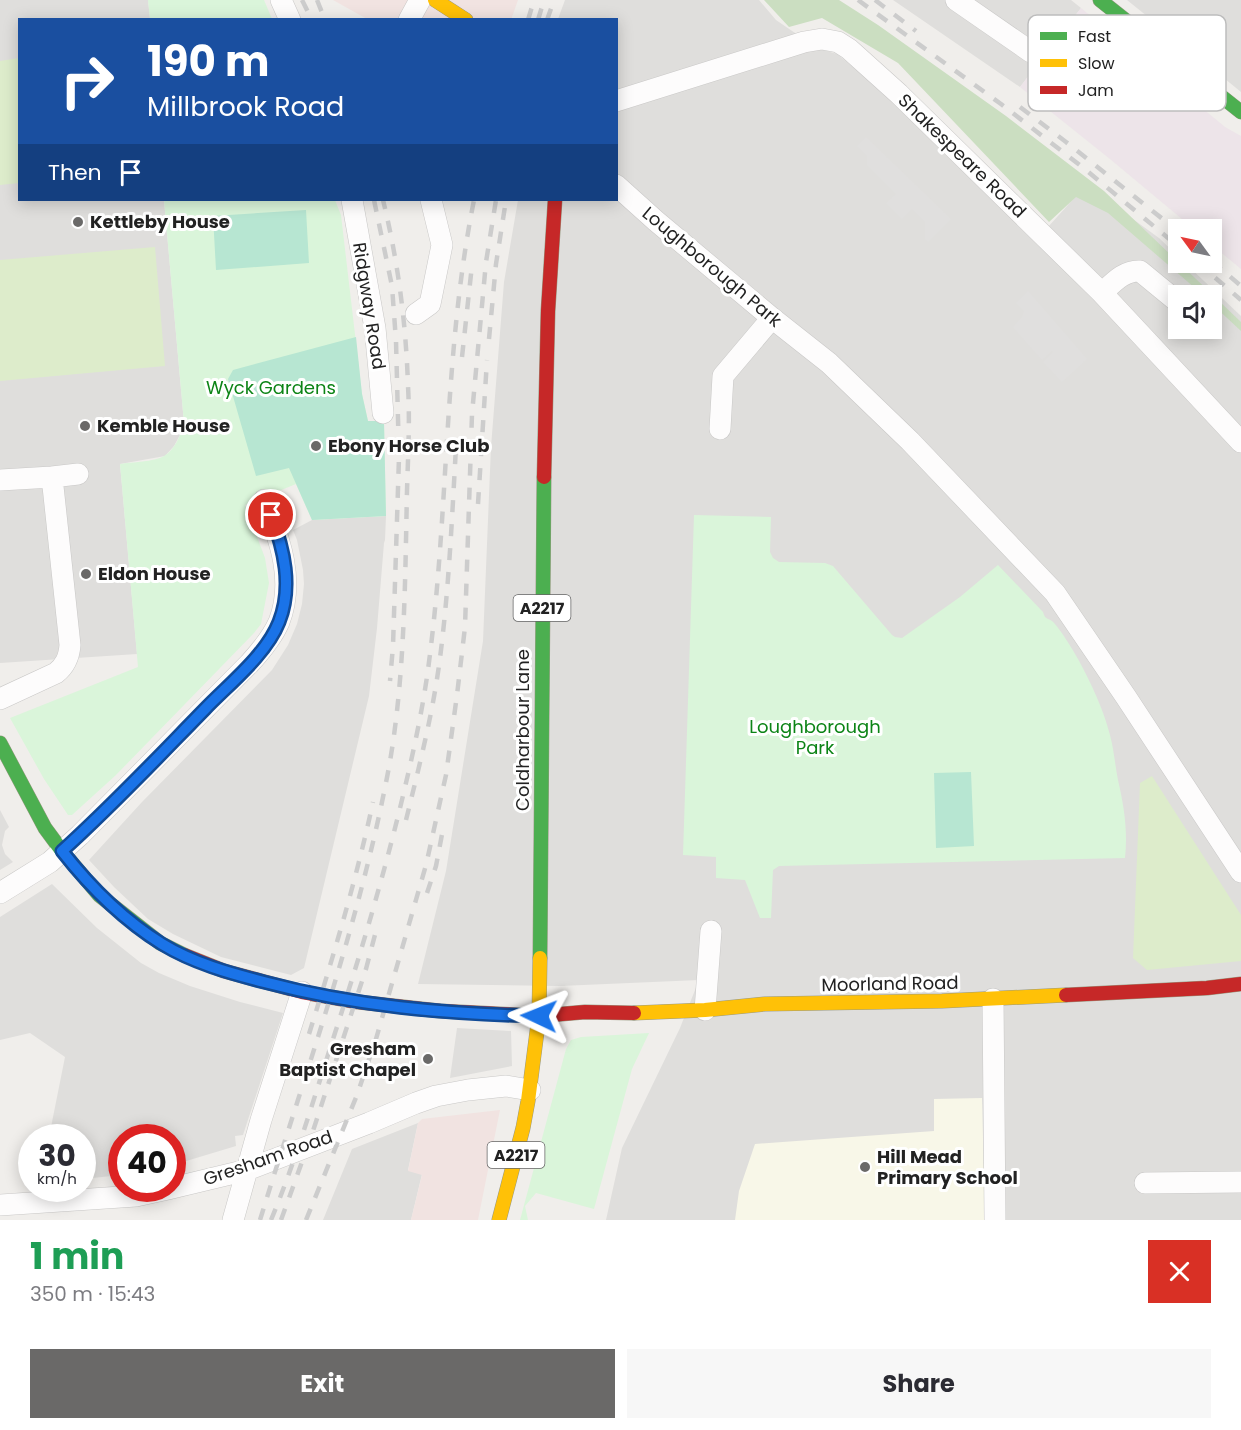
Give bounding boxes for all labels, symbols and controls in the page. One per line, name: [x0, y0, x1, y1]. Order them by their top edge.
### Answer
legend: [1028, 15, 1226, 111]
text: Fast: [1078, 25, 1111, 48]
text: 190 m: [147, 32, 269, 91]
icon: right: [48, 42, 126, 120]
text: Slow: [1078, 52, 1115, 75]
text: Jam: [1078, 79, 1114, 102]
text: Millbrook Road: [147, 88, 344, 125]
street label: Shakespeare Road: [893, 88, 1032, 223]
icon: arrive: [114, 156, 147, 189]
text: Then: [48, 157, 102, 188]
street label: Loughborough Park: [637, 201, 788, 333]
place label: Kettleby House: [90, 209, 230, 234]
marker: Kettleby House: [71, 215, 85, 229]
north arrow: [1168, 219, 1222, 273]
map controls: [1168, 219, 1222, 339]
street label: Ridgway Road: [347, 241, 392, 371]
button: sound: [1168, 285, 1222, 339]
park label: Wyck Gardens: [206, 375, 336, 400]
place label: Kemble House: [97, 413, 230, 438]
marker: Kemble House: [78, 419, 92, 433]
place label: Ebony Horse Club: [328, 433, 489, 458]
marker: Ebony Horse Club: [309, 439, 323, 453]
pin: [245, 489, 296, 540]
icon: arrive: [254, 498, 287, 531]
place label: Eldon House: [98, 561, 211, 586]
marker: Eldon House: [79, 567, 93, 581]
road number: A2217: [514, 595, 570, 621]
street label: Coldharbour Lane: [510, 649, 535, 811]
park label: Loughborough Park: [749, 714, 881, 760]
street label: Moorland Road: [821, 970, 959, 997]
position arrow: [507, 984, 571, 1048]
place label: Gresham Baptist Chapel: [279, 1036, 416, 1082]
marker: Gresham Baptist Chapel: [421, 1052, 435, 1066]
speed limit sign: 40: [108, 1124, 186, 1202]
street label: Gresham Road: [200, 1124, 336, 1191]
text: 30: [38, 1134, 76, 1177]
road number: A2217: [488, 1142, 544, 1168]
place label: Hill Mead Primary School: [877, 1144, 1018, 1190]
marker: Hill Mead Primary School: [858, 1160, 872, 1174]
text: km/h: [37, 1168, 77, 1189]
text: 1 min: [30, 1231, 124, 1282]
button: close: [1148, 1240, 1211, 1303]
text: 350 m · 15:43: [30, 1280, 155, 1308]
button: Exit: [30, 1349, 615, 1418]
button: Share: [627, 1349, 1211, 1418]

